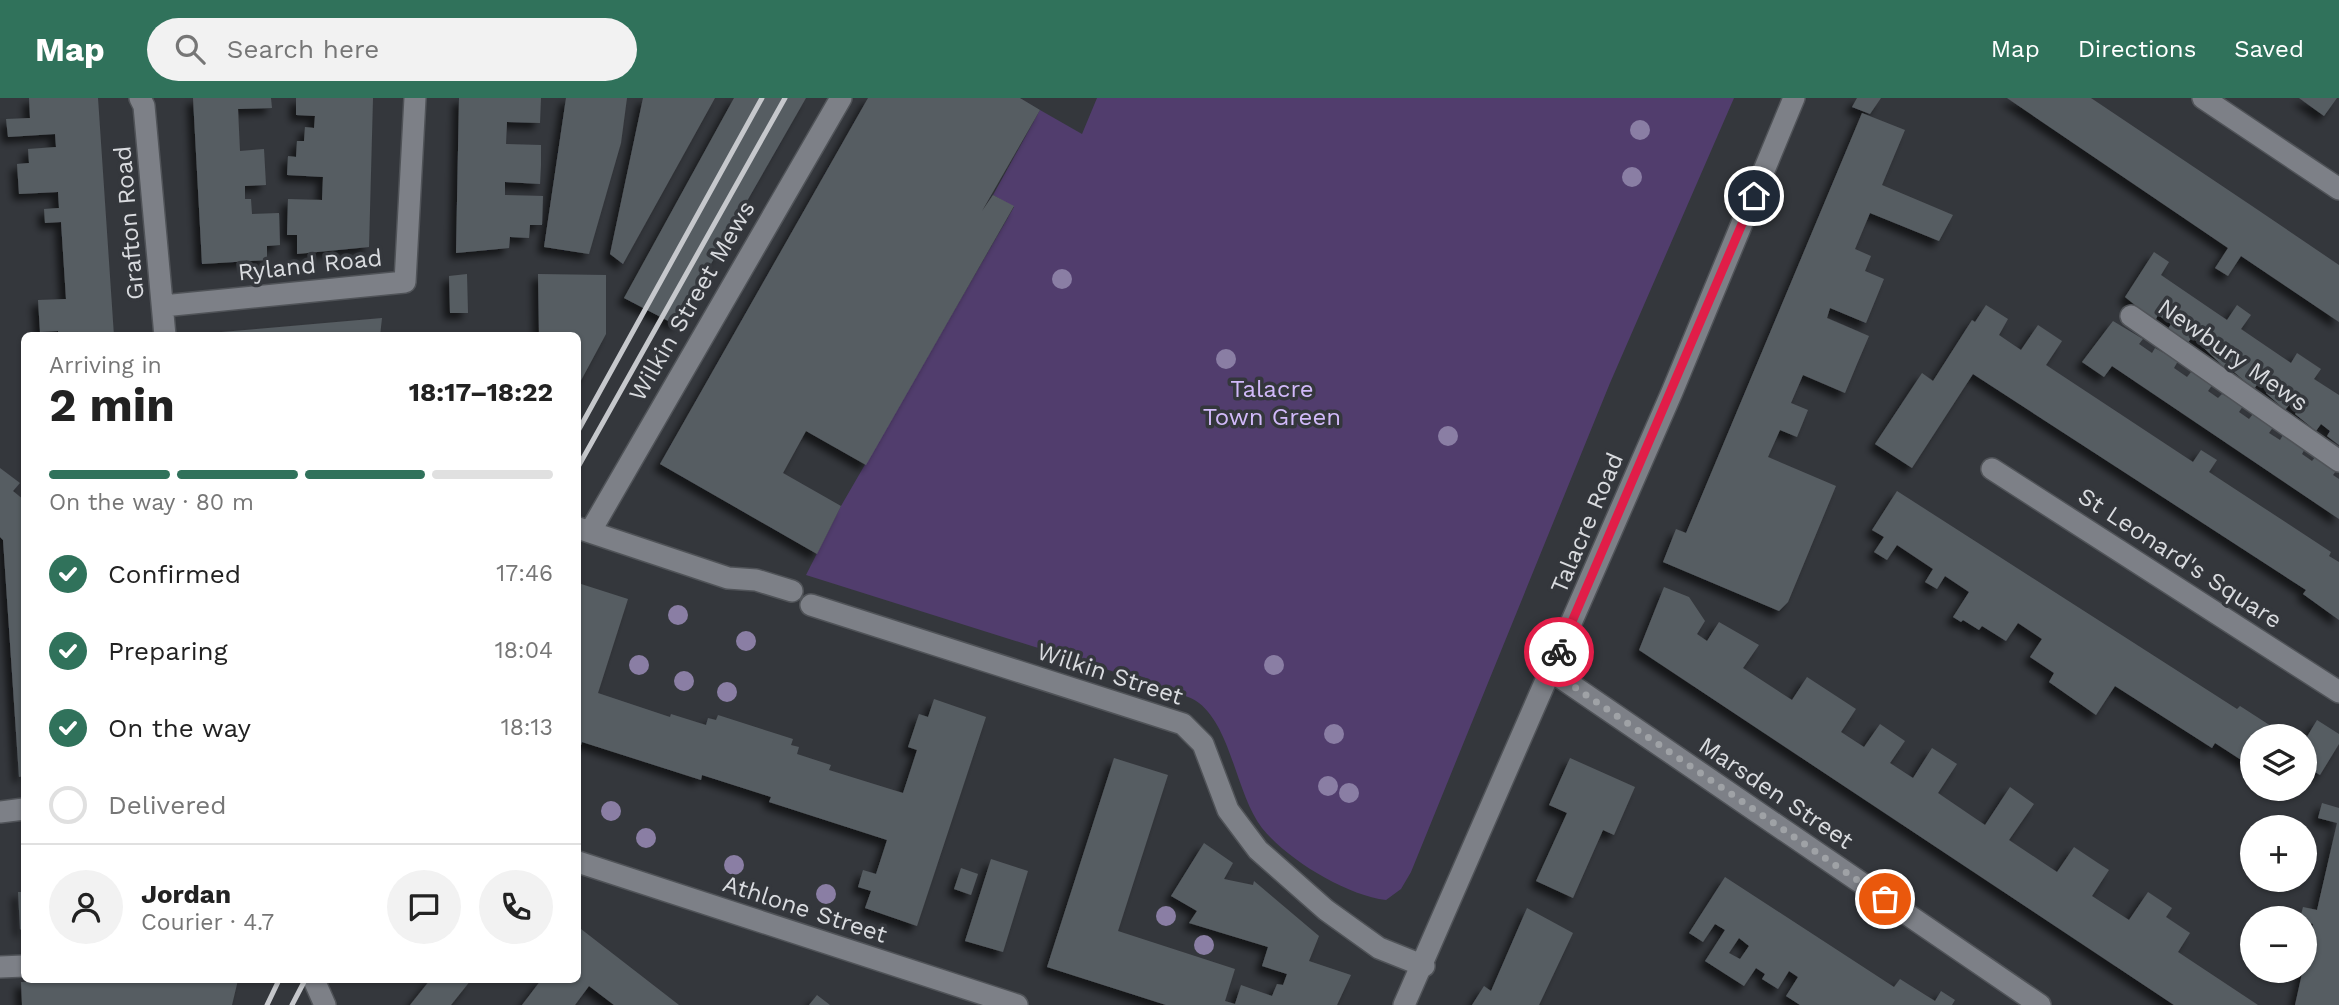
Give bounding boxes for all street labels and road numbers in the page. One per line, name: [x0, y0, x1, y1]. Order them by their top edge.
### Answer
street label: Grafton Road: [108, 145, 150, 301]
street label: Wilkin Street Mews: [623, 196, 761, 406]
street label: Ryland Road: [236, 243, 384, 287]
street label: Newbury Mews: [2152, 293, 2314, 417]
street label: Talacre Road: [1545, 448, 1629, 598]
street label: St Leonard's Square: [2073, 482, 2287, 634]
street label: Wilkin Street: [1033, 637, 1187, 711]
street label: Marsden Street: [1694, 731, 1858, 855]
street label: Athlone Street: [719, 869, 891, 949]

